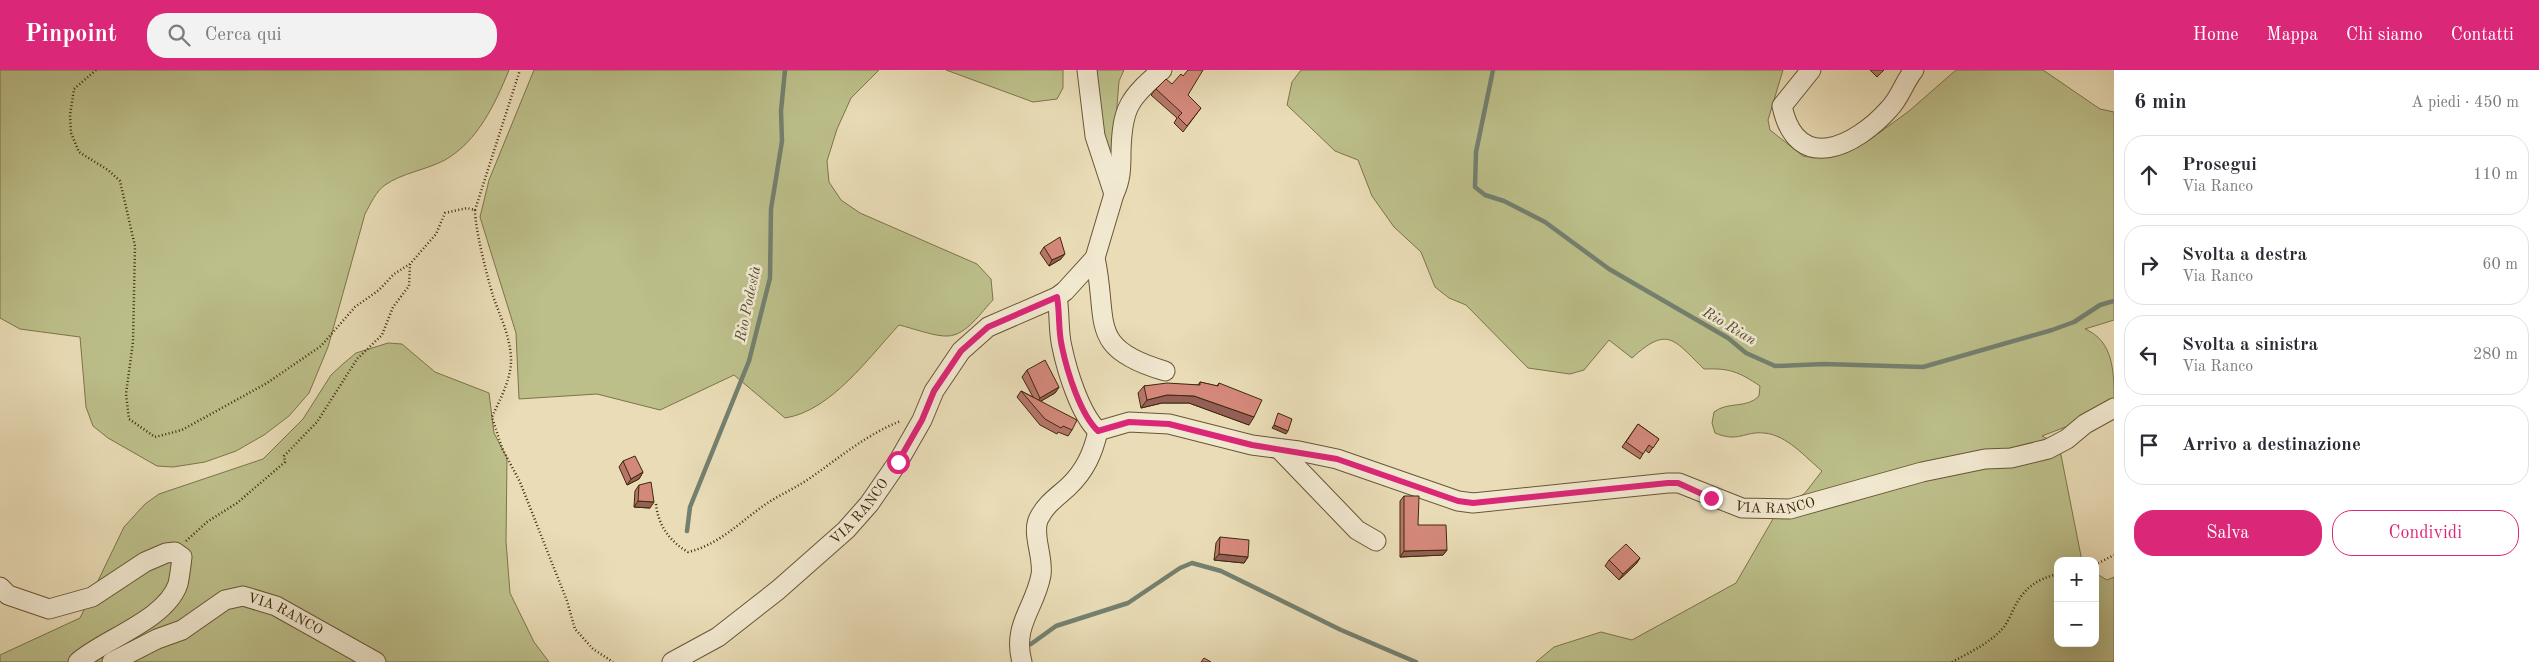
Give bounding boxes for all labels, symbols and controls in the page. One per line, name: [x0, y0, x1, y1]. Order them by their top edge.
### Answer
search box: [147, 13, 497, 58]
icon: search: [165, 21, 193, 49]
text: Pinpoint: [25, 23, 117, 47]
text: Cerca qui: [205, 26, 282, 45]
text: Home: [2193, 26, 2239, 44]
text: Mappa: [2267, 26, 2318, 44]
text: Chi siamo: [2346, 26, 2423, 44]
text: Contatti: [2451, 26, 2514, 44]
text: 6 min: [2134, 92, 2187, 113]
text: A piedi · 450 m: [2411, 95, 2519, 111]
text: Prosegui: [2182, 156, 2257, 175]
icon: ahead: [2135, 161, 2163, 189]
text: 110 m: [2473, 167, 2518, 183]
text: Via Ranco: [2182, 179, 2253, 195]
text: Svolta a destra: [2182, 246, 2307, 265]
icon: right: [2135, 251, 2163, 279]
text: 60 m: [2482, 257, 2518, 273]
water label: Rio Podestà: [733, 265, 764, 344]
text: Via Ranco: [2182, 269, 2253, 285]
water label: Rio Rian: [1699, 305, 1759, 349]
text: Svolta a sinistra: [2182, 336, 2318, 355]
icon: left: [2135, 341, 2163, 369]
text: 280 m: [2473, 347, 2518, 363]
text: Via Ranco: [2182, 359, 2253, 375]
icon: arrive: [2135, 431, 2163, 459]
text: Arrivo a destinazione: [2182, 436, 2361, 455]
route start: [887, 451, 910, 474]
street label: VIA RANCO: [828, 476, 891, 547]
route end: [1700, 487, 1723, 510]
street label: VIA RANCO: [1732, 495, 1817, 517]
button: Salva: [2134, 510, 2322, 556]
button: Condividi: [2332, 510, 2519, 556]
map controls: [2054, 557, 2099, 647]
button: +: [2054, 557, 2099, 602]
street label: VIA RANCO: [246, 591, 325, 638]
button: −: [2054, 602, 2099, 647]

